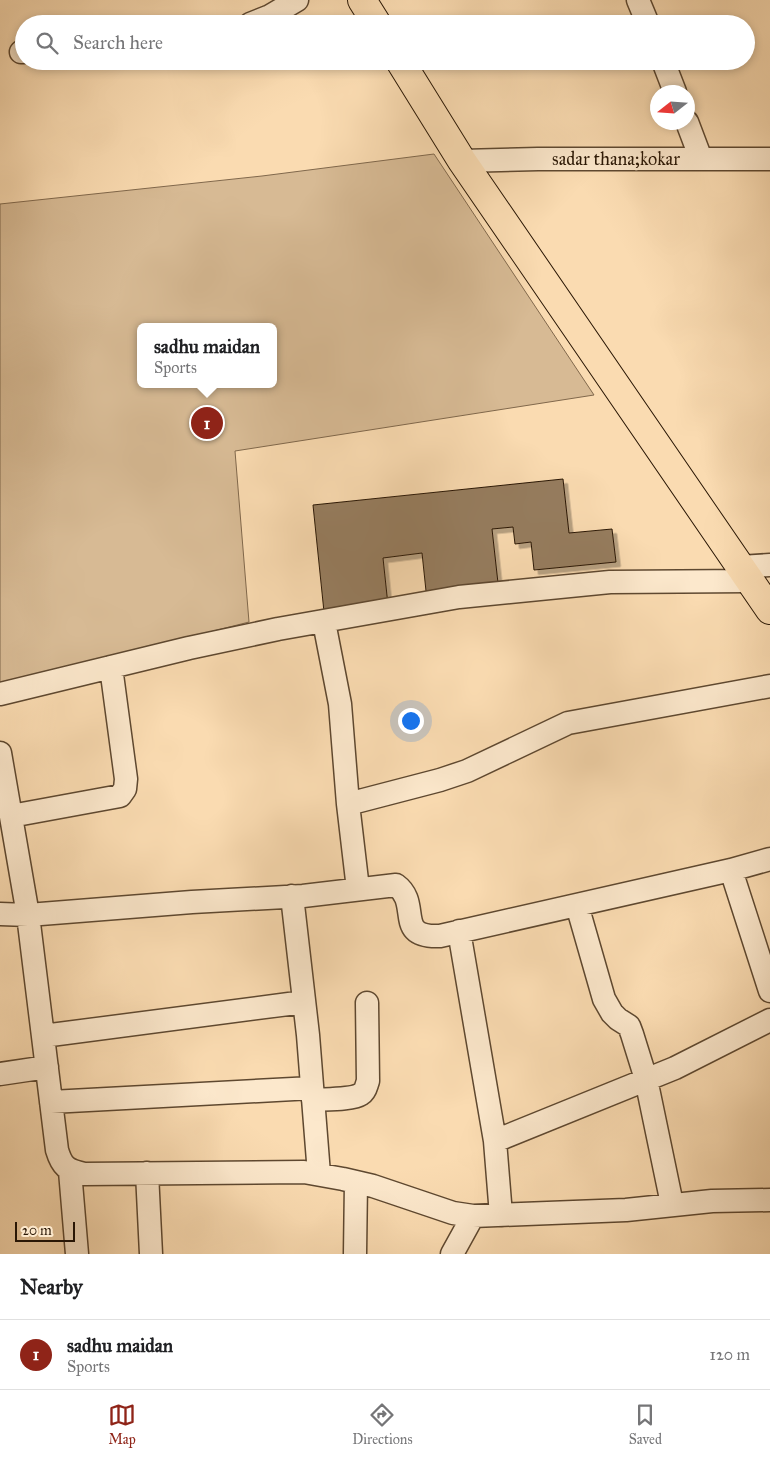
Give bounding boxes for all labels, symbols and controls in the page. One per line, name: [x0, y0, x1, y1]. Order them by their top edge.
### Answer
search box: [15, 15, 755, 70]
icon: search: [33, 29, 61, 57]
text: Search here: [73, 31, 163, 54]
north arrow: [650, 85, 695, 130]
street label: sadar thana;kokar: [552, 148, 680, 170]
popup: [137, 323, 277, 388]
text: sadhu maidan: [154, 335, 260, 358]
text: Sports: [154, 358, 197, 377]
pin: 1: [191, 404, 223, 442]
your location: [398, 708, 424, 734]
scale bar: [15, 1219, 75, 1242]
text: 20 m: [22, 1222, 52, 1239]
text: Nearby: [20, 1274, 83, 1300]
text: sadhu maidan: [67, 1334, 173, 1357]
text: 1: [33, 1345, 39, 1364]
text: 120 m: [710, 1345, 750, 1364]
text: Sports: [67, 1357, 110, 1376]
tab: Map: [108, 1401, 136, 1448]
tab: Directions: [352, 1401, 413, 1448]
tab: Saved: [629, 1401, 662, 1448]

